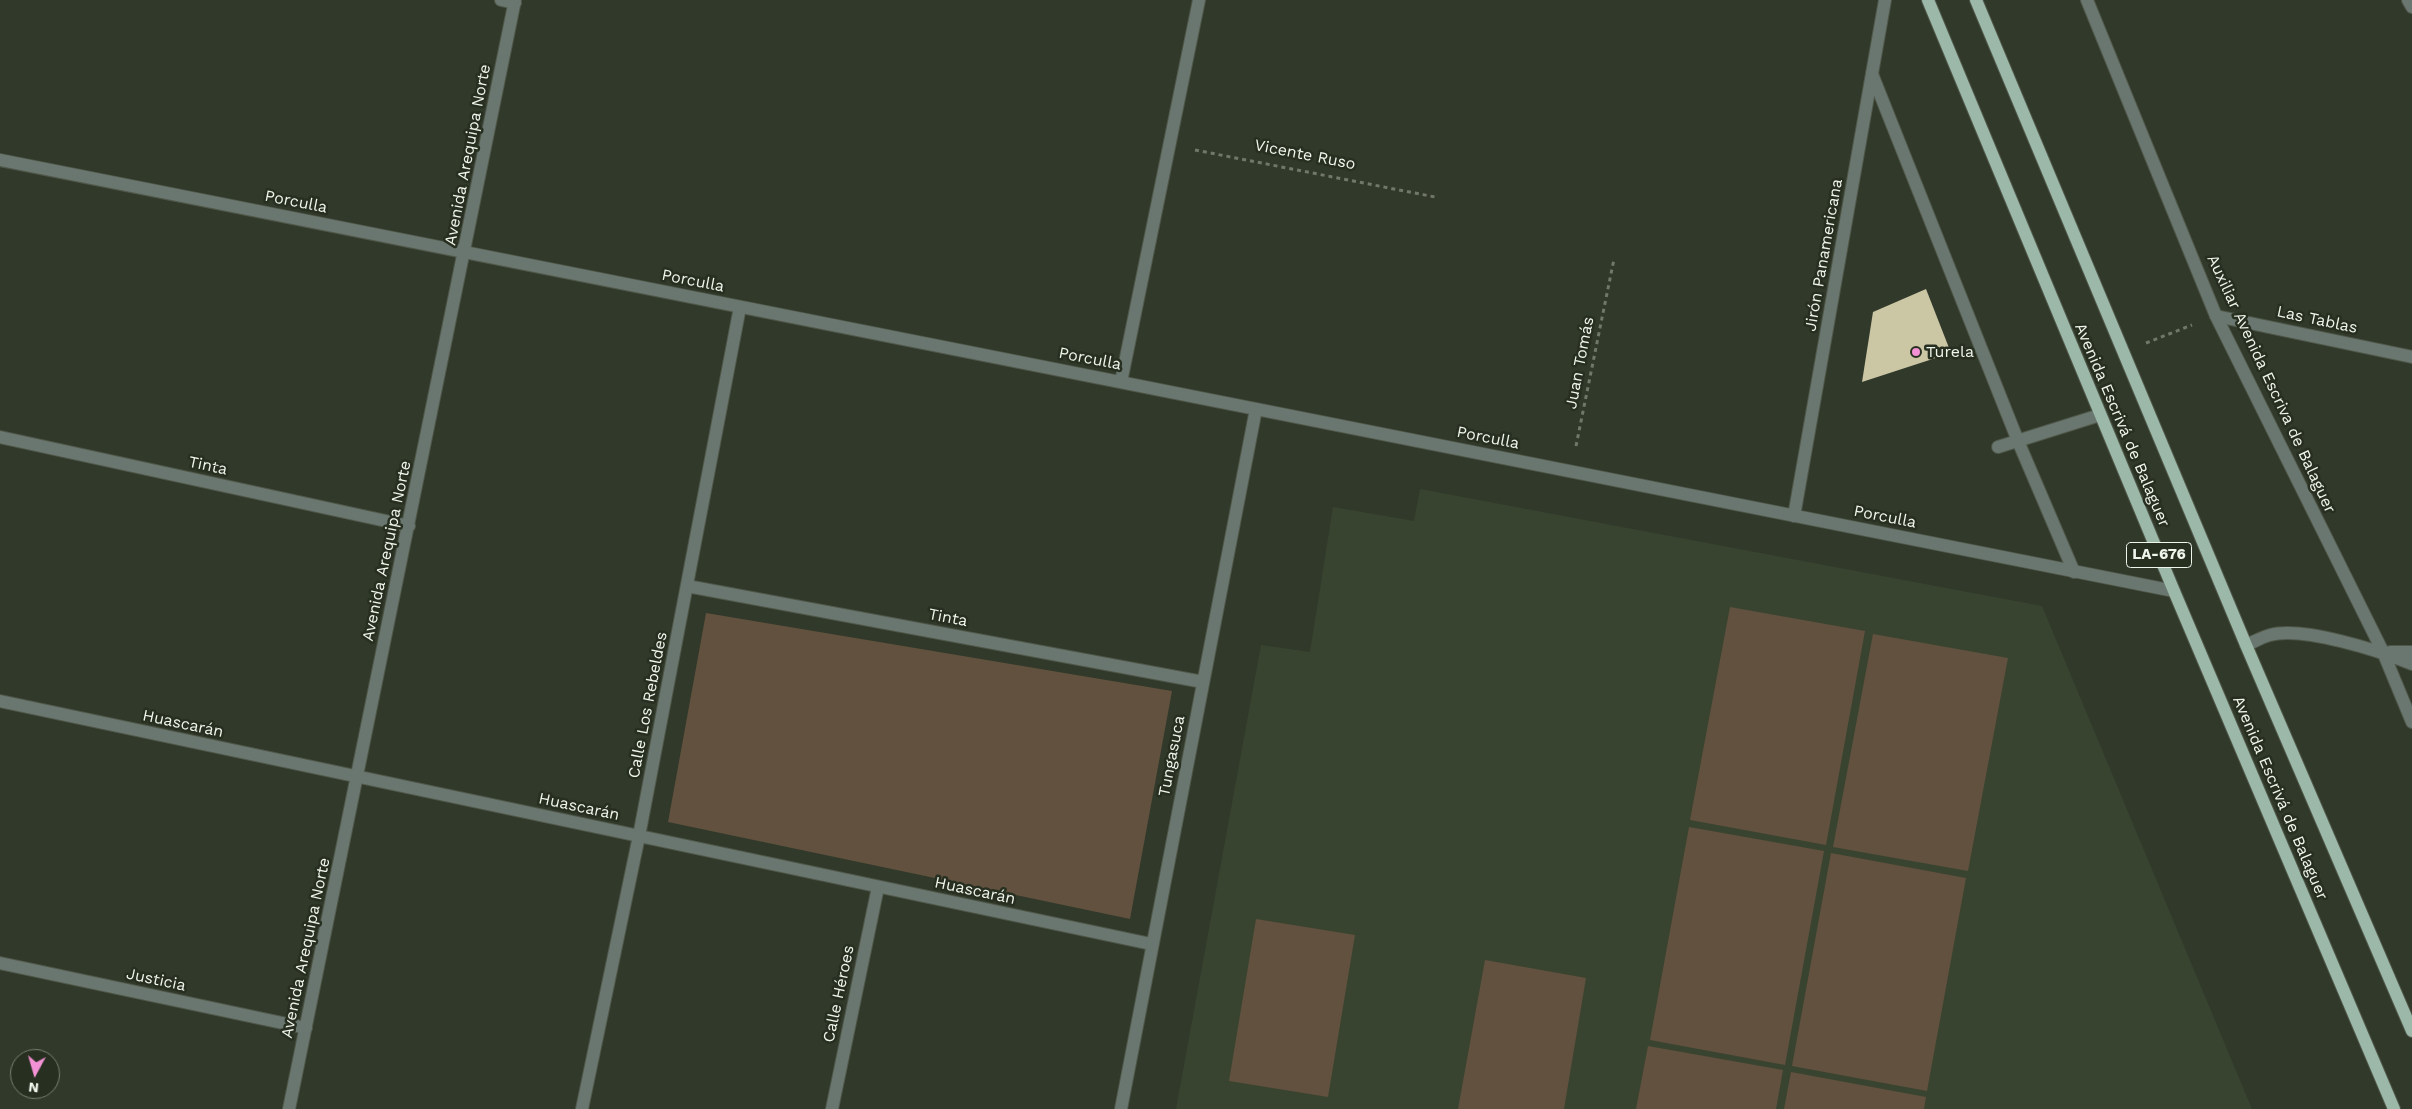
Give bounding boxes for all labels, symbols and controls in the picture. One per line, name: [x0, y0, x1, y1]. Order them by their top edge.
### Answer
street label: Avenida Arequipa Norte: [441, 63, 495, 247]
street label: Vicente Ruso: [1253, 136, 1357, 174]
street label: Jirón Panamericana: [1801, 177, 1847, 333]
street label: Porculla: [263, 187, 329, 217]
street label: Auxiliar Avenida Escriva de Balaguer: [2203, 252, 2339, 516]
street label: Porculla: [660, 266, 726, 296]
street label: Las Tablas: [2275, 302, 2359, 338]
street label: Juan Tomás: [1562, 315, 1598, 411]
street label: Avenida Escrivá de Balaguer: [2070, 320, 2174, 530]
place label: Turela: [1926, 342, 1974, 362]
street label: Porculla: [1057, 344, 1123, 374]
marker: Turela: [1910, 346, 1922, 358]
street label: Porculla: [1455, 423, 1521, 453]
street label: Tinta: [187, 453, 229, 479]
street label: Avenida Arequipa Norte: [358, 459, 416, 643]
street label: Porculla: [1852, 502, 1918, 532]
road number: LA-676: [2126, 542, 2192, 568]
street label: Tinta: [927, 605, 969, 631]
street label: Calle Los Rebeldes: [624, 630, 672, 780]
street label: Avenida Escrivá de Balaguer: [2228, 693, 2332, 903]
street label: Huascarán: [141, 706, 225, 742]
street label: Tungasuca: [1155, 714, 1189, 798]
street label: Huascarán: [537, 789, 621, 825]
street label: Avenida Arequipa Norte: [277, 856, 335, 1040]
street label: Huascarán: [933, 873, 1017, 909]
street label: Calle Héroes: [819, 944, 859, 1044]
street label: Justicia: [124, 964, 188, 996]
north arrow: [10, 1049, 60, 1099]
text: N: [28, 1079, 40, 1096]

